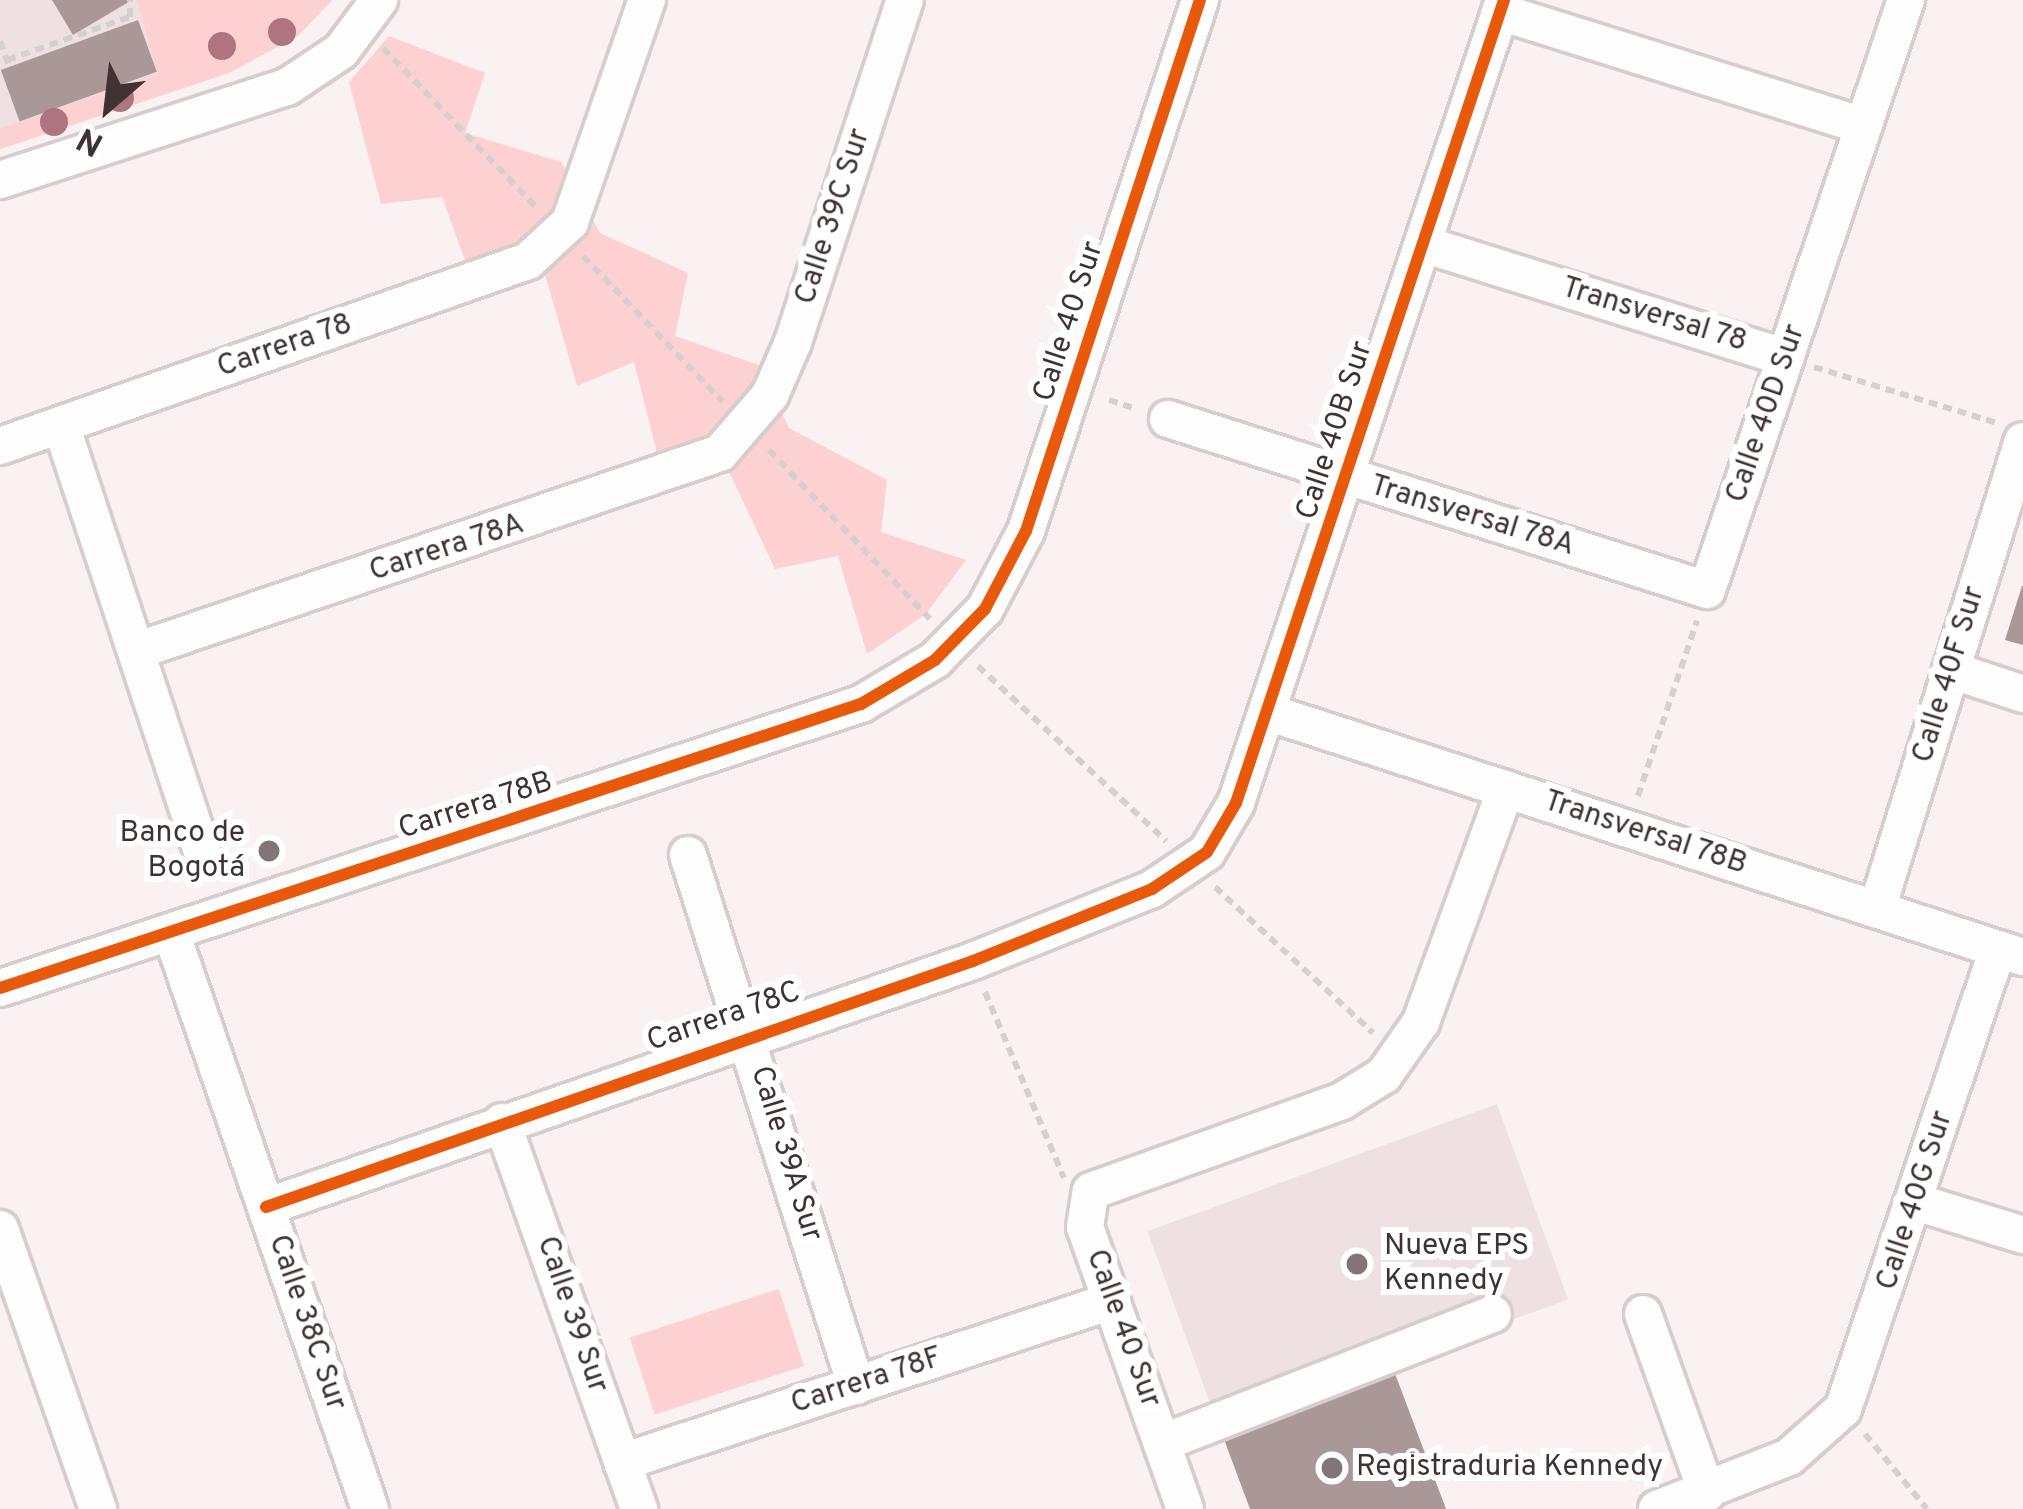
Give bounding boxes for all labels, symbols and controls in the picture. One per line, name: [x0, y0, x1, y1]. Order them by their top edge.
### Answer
north arrow: [48, 48, 168, 168]
text: N: [71, 116, 111, 164]
street label: Calle 39C Sur: [789, 125, 879, 309]
street label: Calle 40 Sur: [1027, 238, 1113, 406]
street label: Transversal 78: [1556, 271, 1752, 361]
street label: Carrera 78: [212, 307, 358, 387]
street label: Calle 40D Sur: [1720, 320, 1814, 508]
street label: Calle 40B Sur: [1290, 337, 1382, 525]
street label: Transversal 78A: [1365, 469, 1579, 565]
street label: Carrera 78A: [365, 507, 529, 591]
street label: Calle 40F Sur: [1906, 582, 1994, 768]
street label: Carrera 78B: [394, 765, 558, 849]
street label: Transversal 78B: [1538, 784, 1752, 884]
place label: Banco de Bogotá: [120, 816, 245, 886]
marker: Banco de Bogotá: [256, 838, 282, 864]
street label: Carrera 78C: [642, 975, 806, 1061]
street label: Calle 39A Sur: [741, 1062, 829, 1246]
street label: Calle 40G Sur: [1870, 1107, 1962, 1295]
place label: Nueva EPS Kennedy: [1384, 1229, 1529, 1300]
street label: Calle 38C Sur: [259, 1230, 353, 1416]
street label: Calle 39 Sur: [527, 1232, 615, 1398]
street label: Calle 40 Sur: [1077, 1245, 1167, 1413]
marker: Nueva EPS Kennedy: [1341, 1248, 1373, 1280]
street label: Carrera 78F: [786, 1340, 948, 1424]
place label: Registraduria Kennedy: [1356, 1450, 1663, 1486]
marker: Registraduria Kennedy: [1319, 1455, 1345, 1481]

